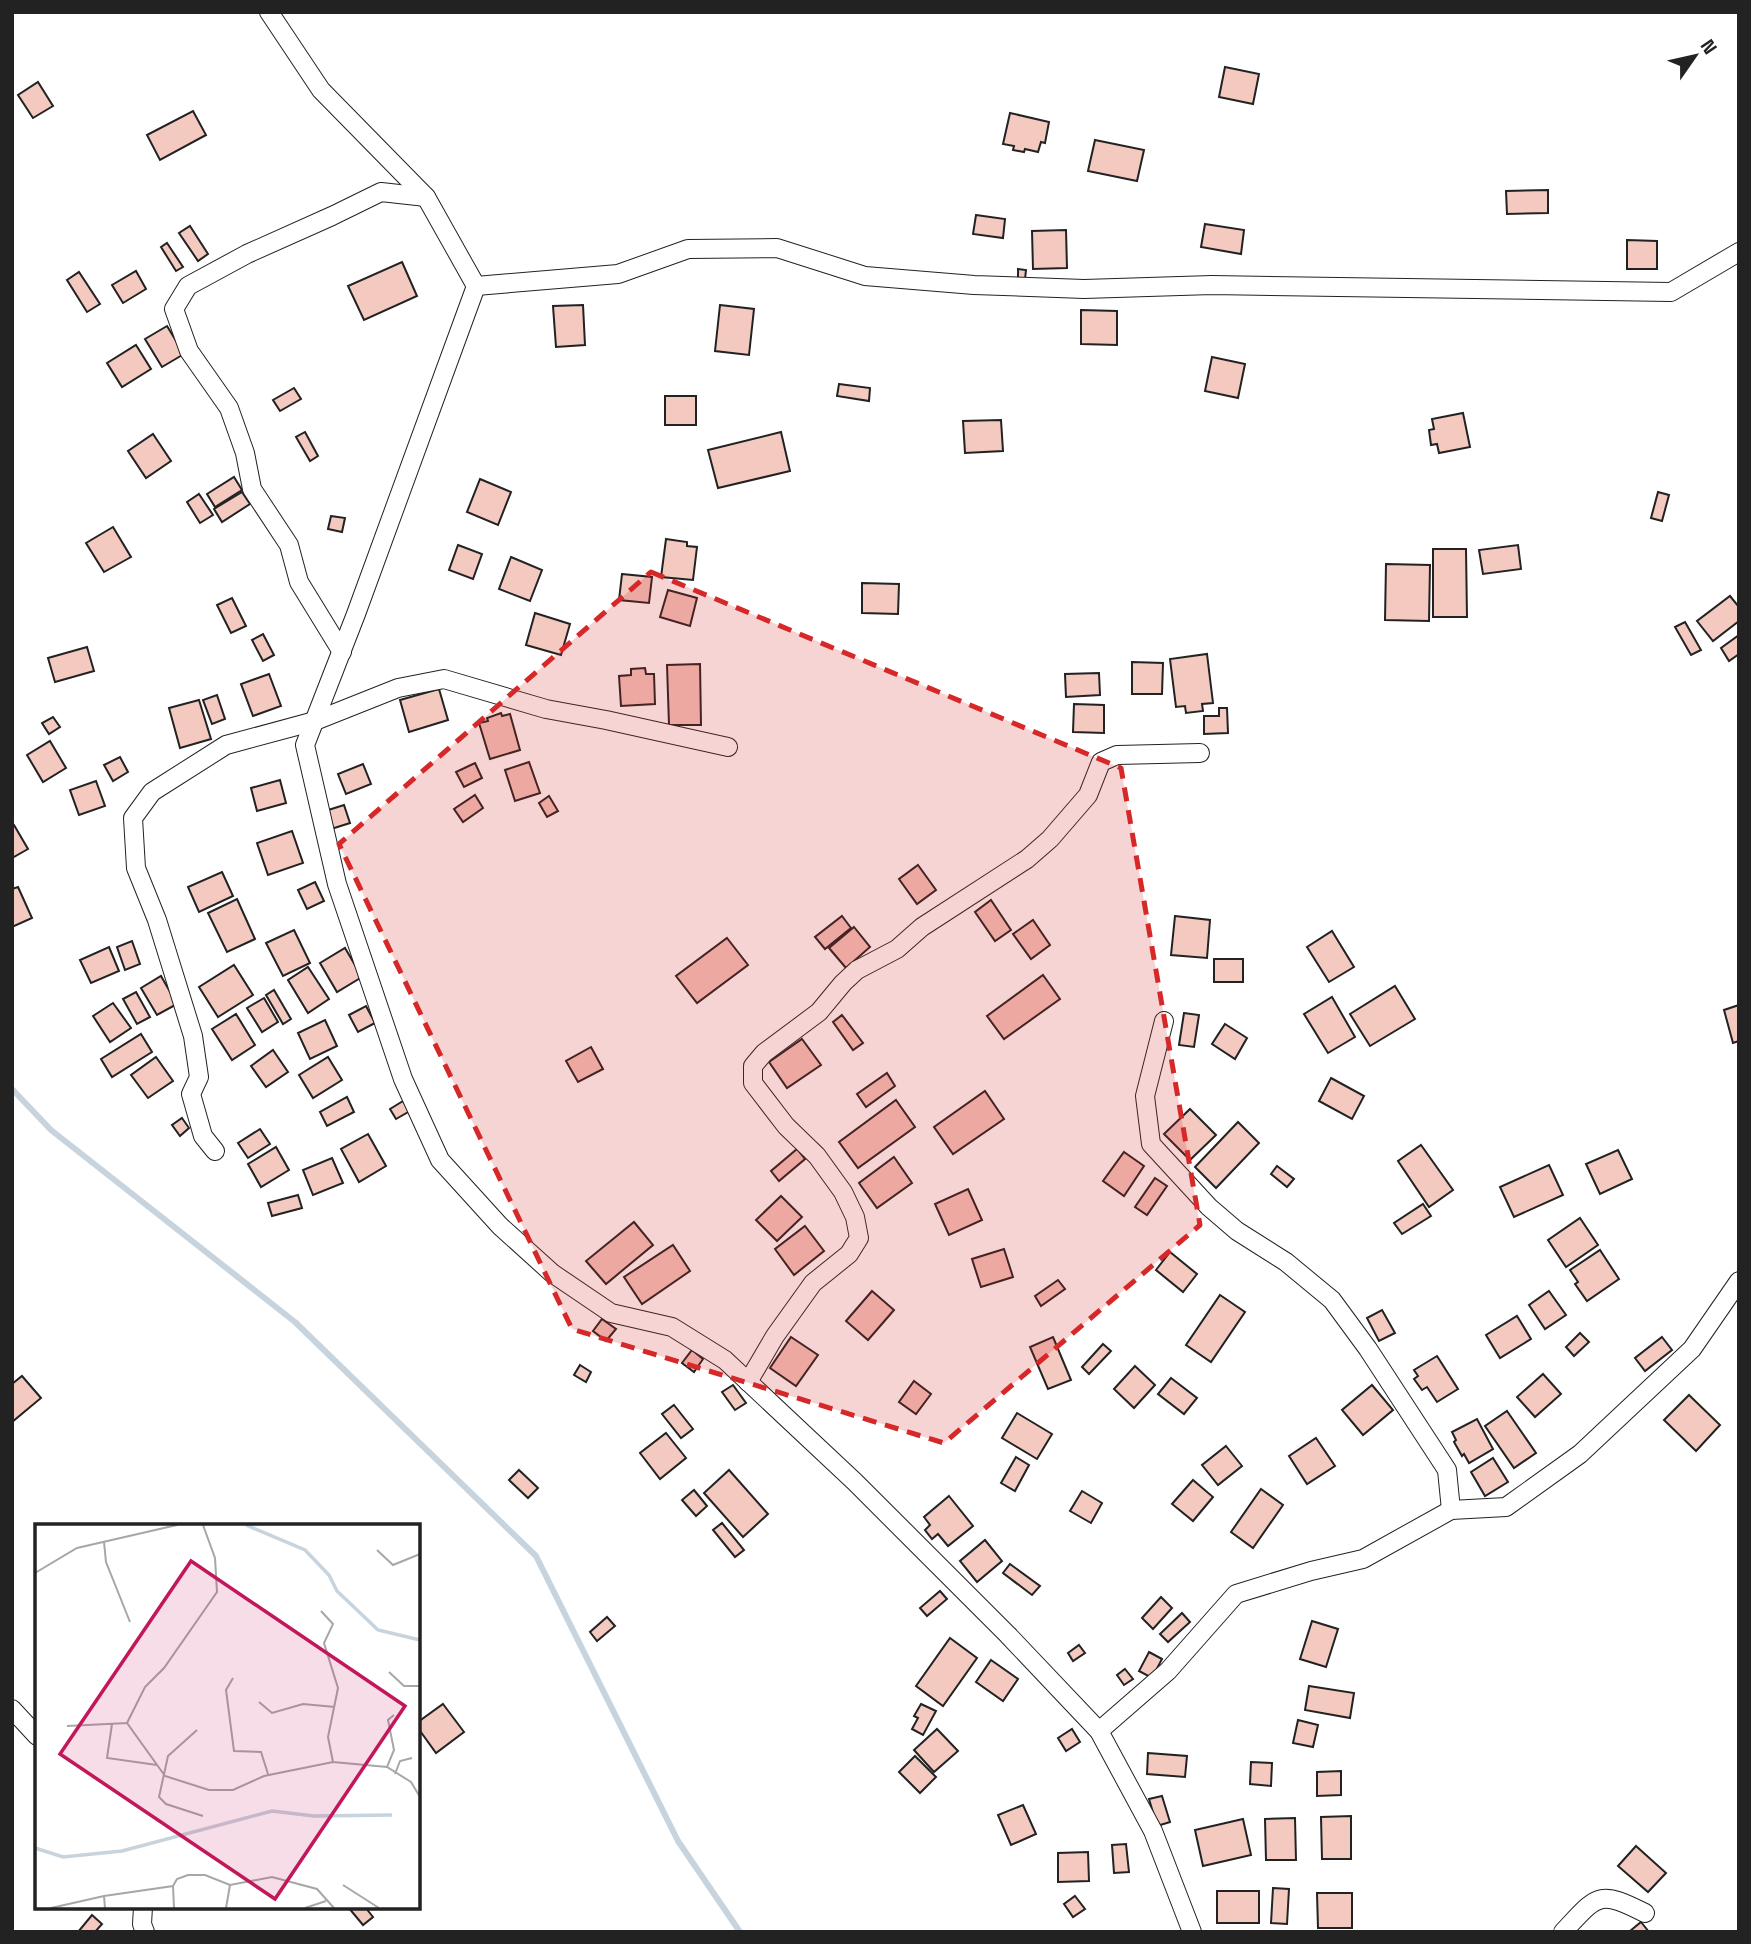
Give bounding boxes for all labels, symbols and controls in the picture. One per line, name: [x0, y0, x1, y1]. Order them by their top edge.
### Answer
north arrow: [1660, 21, 1730, 91]
text: N: [1695, 35, 1723, 59]
inset map: [35, 1524, 420, 1909]

